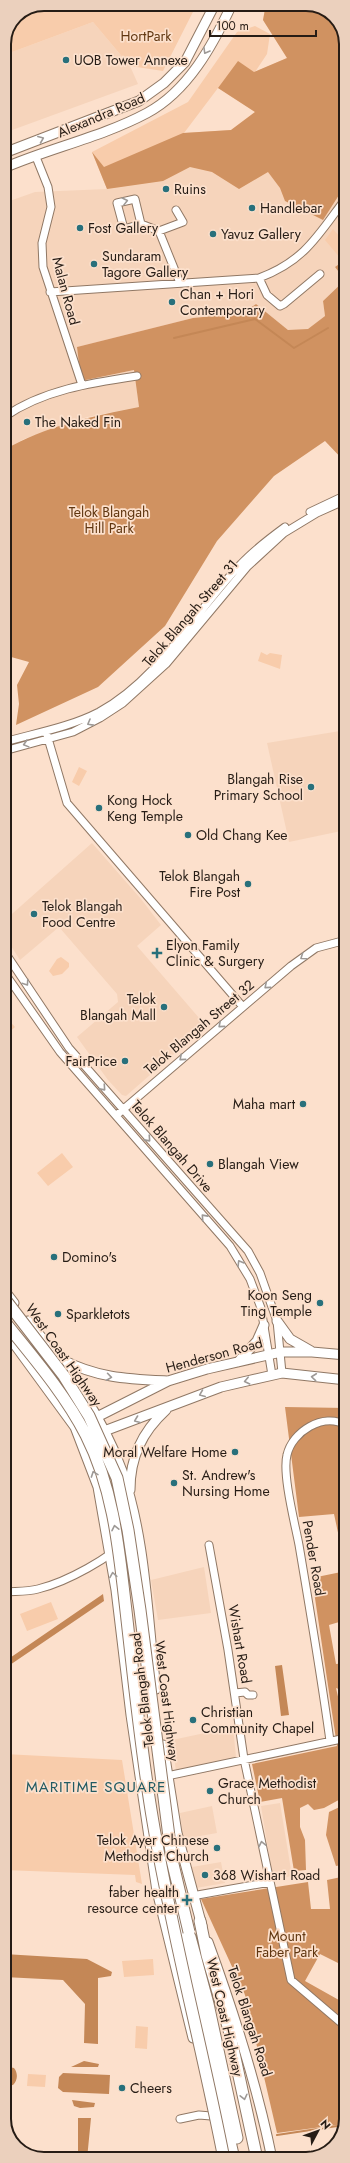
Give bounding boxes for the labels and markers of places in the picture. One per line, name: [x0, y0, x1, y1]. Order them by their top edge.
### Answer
place label: UOB Tower Annexe: [74, 50, 188, 70]
marker: UOB Tower Annexe: [61, 55, 71, 65]
place label: Ruins: [174, 179, 206, 199]
marker: Ruins: [161, 184, 171, 194]
place label: Handlebar: [260, 198, 322, 218]
marker: Handlebar: [247, 203, 257, 213]
place label: Fost Gallery: [88, 218, 159, 238]
marker: Fost Gallery: [75, 223, 85, 233]
place label: Yavuz Gallery: [221, 224, 302, 244]
marker: Yavuz Gallery: [208, 229, 218, 239]
place label: Sundaram Tagore Gallery: [102, 246, 189, 282]
marker: Sundaram Tagore Gallery: [89, 259, 99, 269]
place label: Chan + Hori Contemporary: [180, 284, 265, 320]
marker: Chan + Hori Contemporary: [167, 297, 177, 307]
place label: The Naked Fin: [35, 412, 121, 432]
marker: The Naked Fin: [22, 417, 32, 427]
place label: Blangah Rise Primary School: [214, 769, 303, 805]
marker: Blangah Rise Primary School: [306, 782, 316, 792]
place label: Kong Hock Keng Temple: [107, 790, 183, 826]
marker: Kong Hock Keng Temple: [94, 803, 104, 813]
place label: Old Chang Kee: [196, 825, 288, 845]
marker: Old Chang Kee: [183, 830, 193, 840]
place label: Telok Blangah Fire Post: [159, 866, 241, 902]
marker: Telok Blangah Fire Post: [243, 879, 253, 889]
place label: Telok Blangah Food Centre: [42, 896, 123, 932]
marker: Telok Blangah Food Centre: [29, 909, 39, 919]
place label: Elyon Family Clinic & Surgery: [166, 935, 265, 971]
marker: Elyon Family Clinic & Surgery: [151, 947, 163, 959]
place label: Telok Blangah Mall: [80, 989, 157, 1025]
marker: Telok Blangah Mall: [159, 1002, 169, 1012]
place label: FairPrice: [66, 1051, 117, 1071]
marker: FairPrice: [120, 1056, 130, 1066]
place label: Maha mart: [233, 1094, 296, 1114]
marker: Maha mart: [298, 1099, 308, 1109]
place label: Blangah View: [218, 1154, 299, 1174]
marker: Blangah View: [205, 1159, 215, 1169]
place label: Domino's: [62, 1247, 117, 1267]
marker: Domino's: [49, 1252, 59, 1262]
place label: Koon Seng Ting Temple: [241, 1285, 312, 1321]
marker: Koon Seng Ting Temple: [315, 1298, 325, 1308]
place label: Sparkletots: [66, 1304, 130, 1324]
marker: Sparkletots: [53, 1309, 63, 1319]
place label: Moral Welfare Home: [103, 1442, 227, 1462]
marker: Moral Welfare Home: [230, 1447, 240, 1457]
place label: St. Andrew's Nursing Home: [182, 1465, 270, 1501]
marker: St. Andrew's Nursing Home: [169, 1478, 179, 1488]
place label: Christian Community Chapel: [201, 1702, 314, 1738]
marker: Christian Community Chapel: [188, 1715, 198, 1725]
place label: Grace Methodist Church: [218, 1773, 317, 1809]
marker: Grace Methodist Church: [205, 1786, 215, 1796]
place label: Telok Ayer Chinese Methodist Church: [97, 1830, 209, 1866]
marker: Telok Ayer Chinese Methodist Church: [212, 1843, 222, 1853]
place label: 368 Wishart Road: [213, 1865, 320, 1885]
marker: 368 Wishart Road: [200, 1870, 210, 1880]
place label: faber health resource center: [87, 1882, 179, 1918]
marker: faber health resource center: [182, 1895, 192, 1905]
place label: Cheers: [130, 2078, 172, 2098]
marker: Cheers: [117, 2083, 127, 2093]

